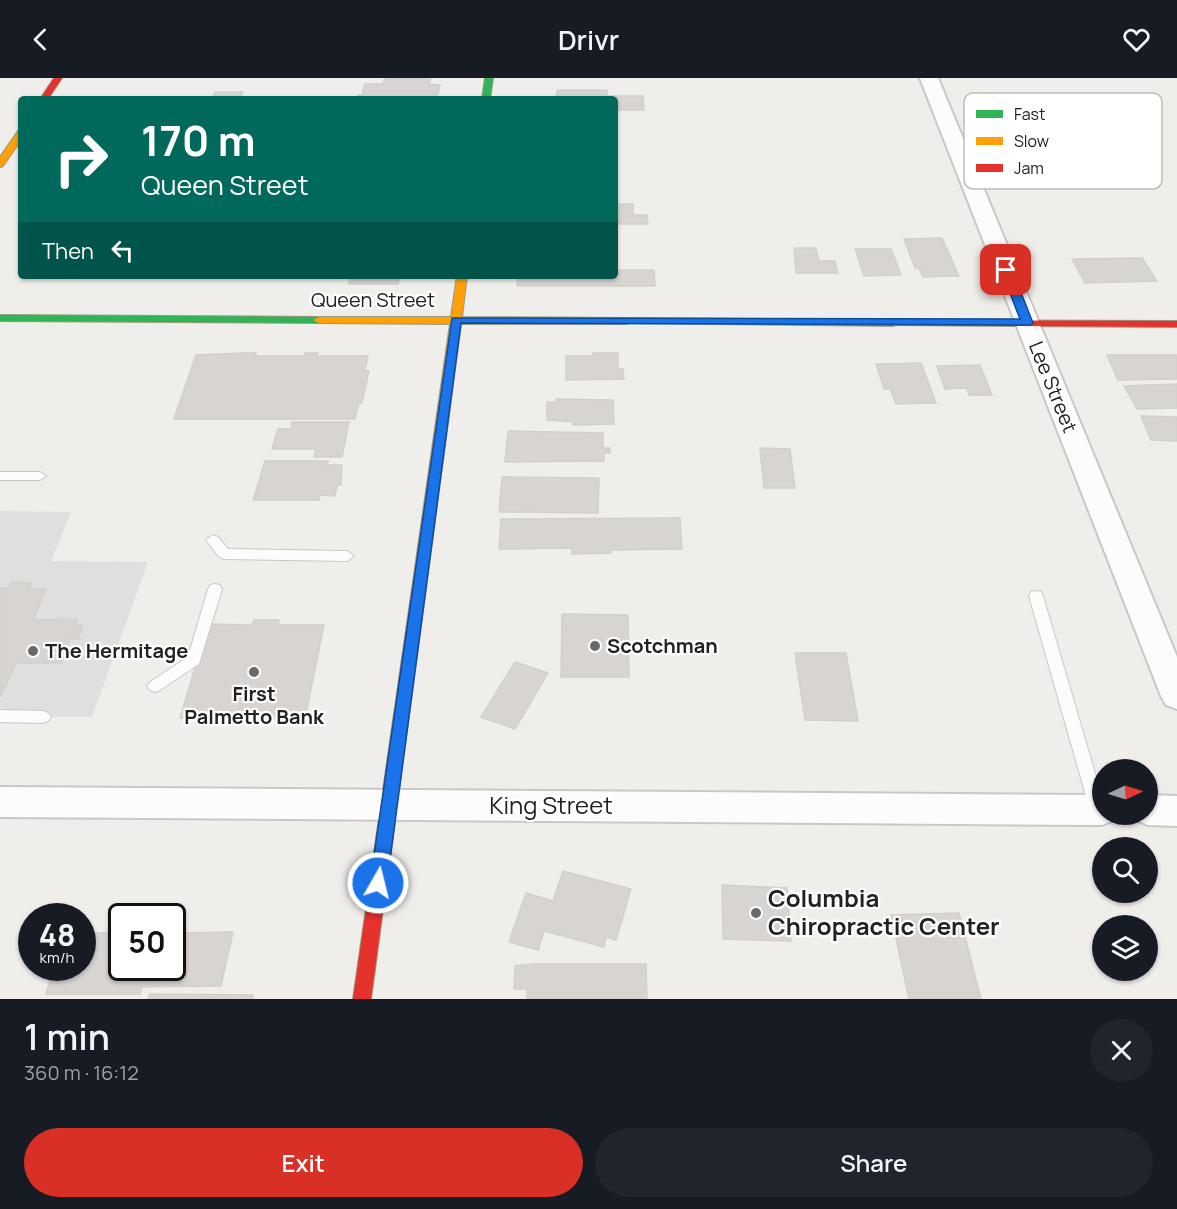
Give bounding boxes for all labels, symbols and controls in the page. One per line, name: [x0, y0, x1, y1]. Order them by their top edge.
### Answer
text: Drivr: [558, 21, 619, 58]
icon: back: [24, 23, 57, 56]
icon: heart: [1120, 23, 1153, 56]
legend: [964, 93, 1162, 189]
text: Fast: [1014, 103, 1045, 125]
text: 170 m: [141, 111, 256, 169]
icon: right: [42, 120, 120, 198]
text: Slow: [1014, 130, 1049, 152]
text: Jam: [1014, 157, 1044, 179]
text: Queen Street: [141, 166, 308, 203]
icon: left: [106, 234, 139, 267]
text: Then: [42, 236, 94, 266]
pin: [980, 244, 1031, 295]
icon: arrive: [989, 253, 1022, 286]
street label: Queen Street: [311, 286, 435, 313]
street label: Lee Street: [1023, 337, 1084, 437]
place label: Scotchman: [607, 632, 718, 659]
place label: The Hermitage: [45, 637, 188, 664]
marker: Scotchman: [588, 639, 602, 653]
marker: The Hermitage: [26, 644, 40, 658]
marker: First Palmetto Bank: [247, 665, 261, 679]
place label: First Palmetto Bank: [184, 680, 325, 730]
north arrow: [1092, 759, 1158, 825]
map controls: [1092, 759, 1158, 981]
street label: King Street: [489, 788, 613, 821]
button: search: [1092, 837, 1158, 903]
position arrow: [346, 851, 410, 915]
place label: Columbia Chiropractic Center: [768, 881, 1000, 942]
speed limit sign: 50: [108, 903, 186, 981]
marker: Columbia Chiropractic Center: [749, 906, 763, 920]
text: 48: [39, 914, 75, 955]
button: layers: [1092, 915, 1158, 981]
text: km/h: [40, 947, 74, 968]
text: 1 min: [24, 1012, 110, 1061]
button: close: [1090, 1019, 1153, 1082]
text: 360 m · 16:12: [24, 1059, 139, 1086]
button: Exit: [24, 1128, 583, 1197]
button: Share: [595, 1128, 1153, 1197]

